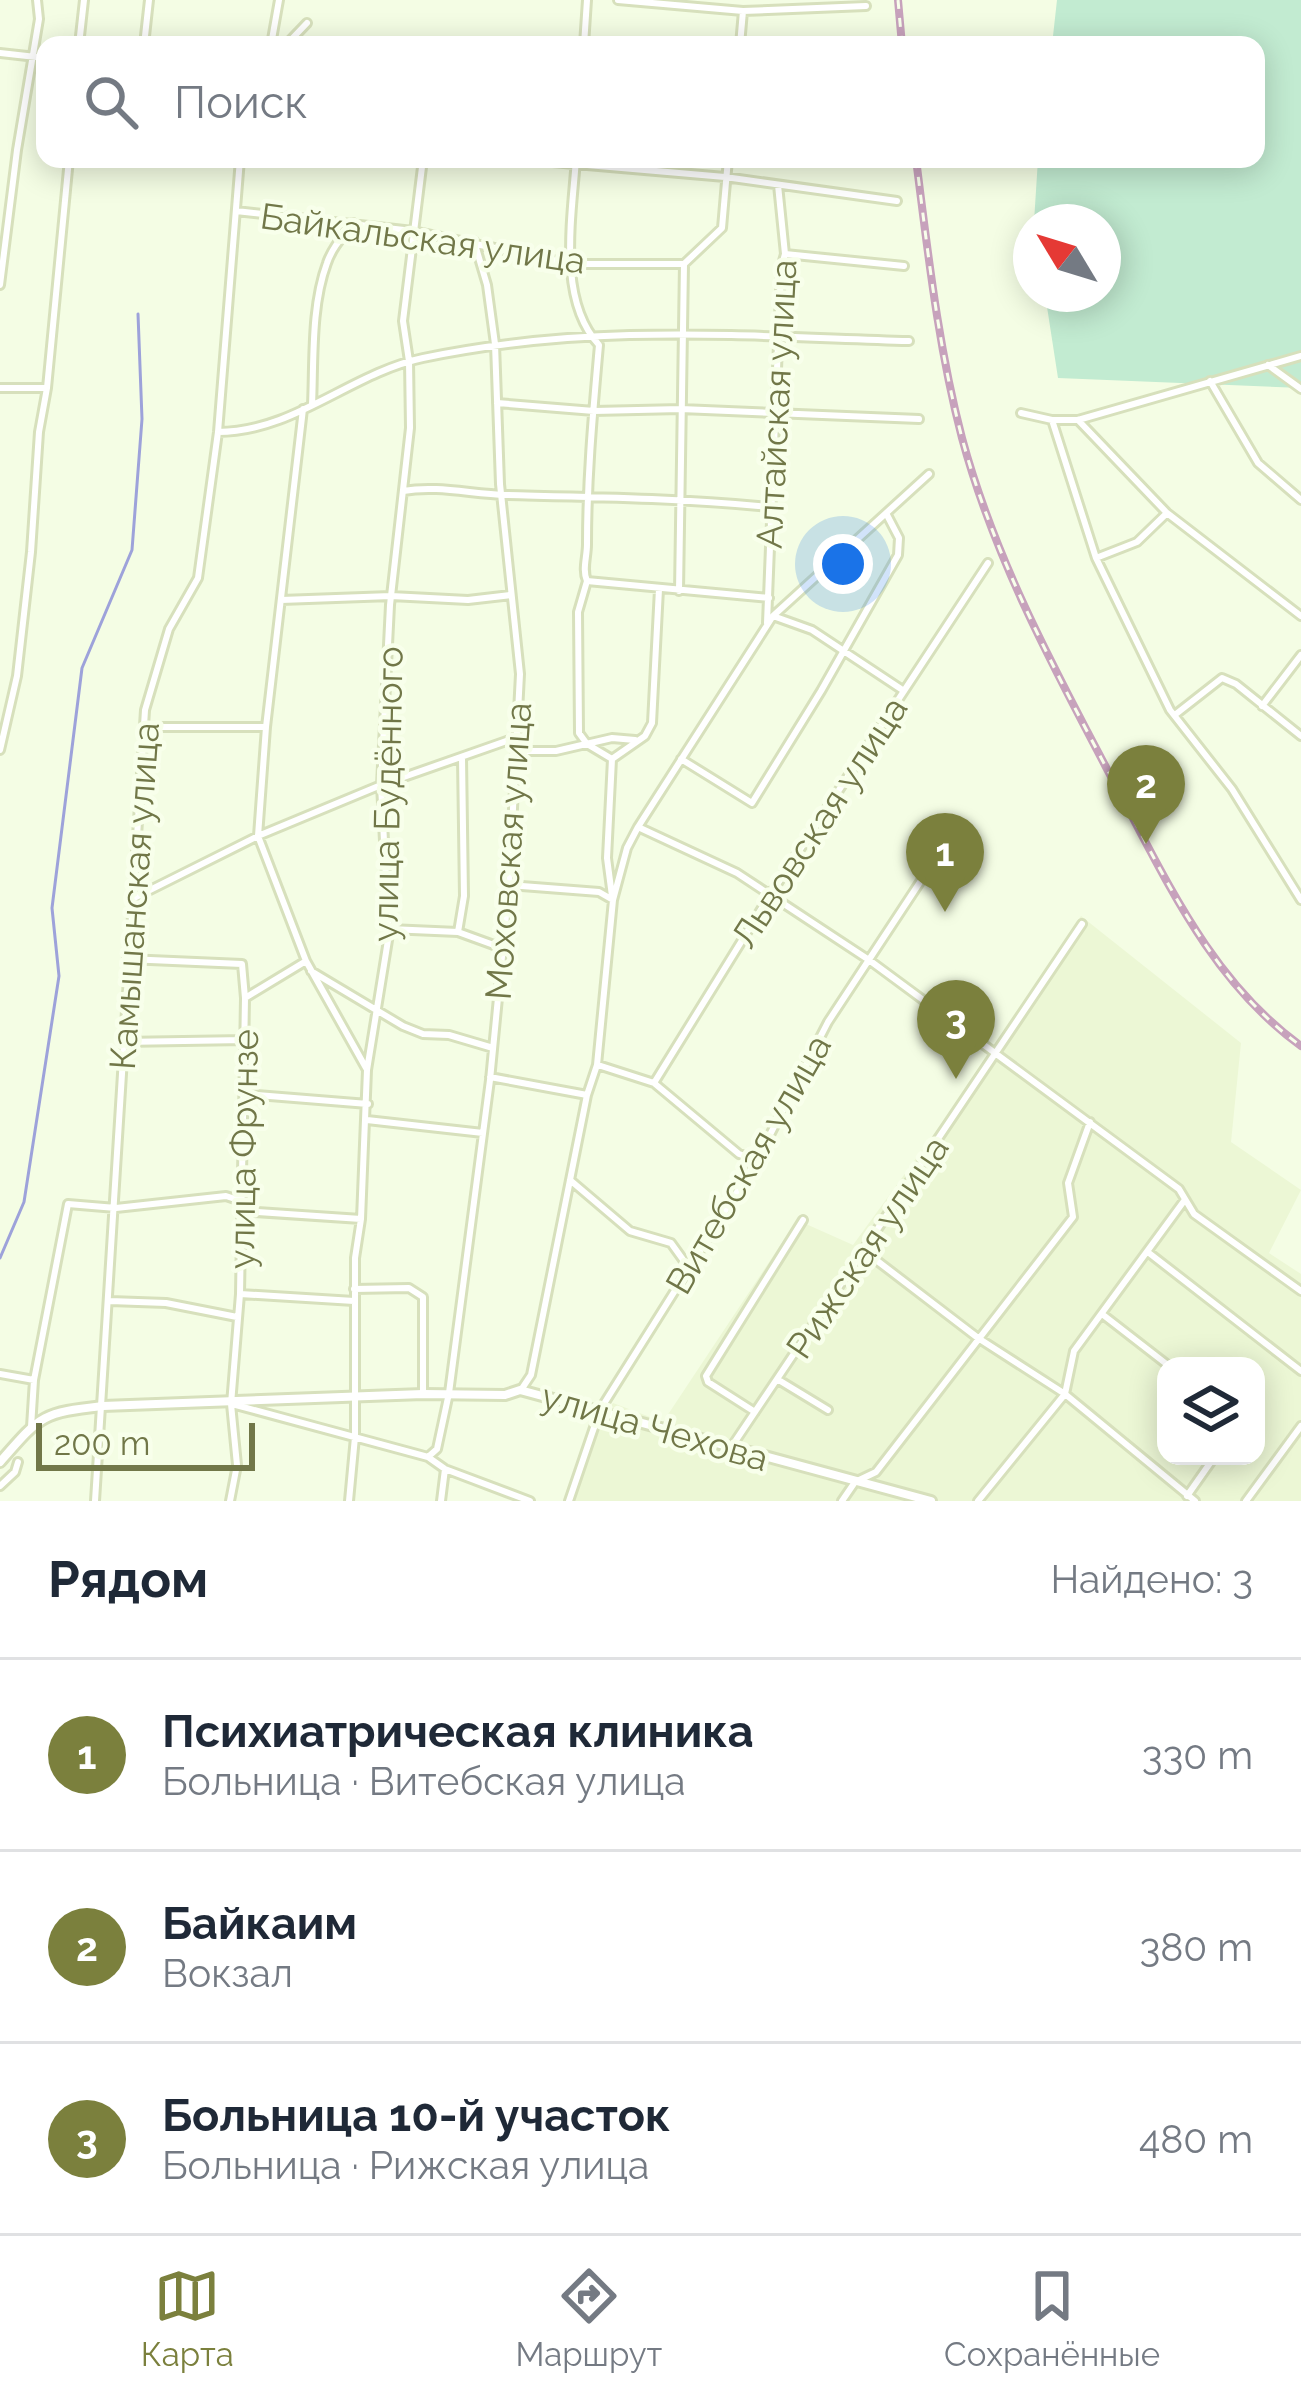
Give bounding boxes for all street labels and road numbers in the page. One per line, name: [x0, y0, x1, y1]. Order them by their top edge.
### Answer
street label: Байкальская улица: [258, 194, 588, 282]
street label: Алтайская улица: [747, 258, 805, 550]
street label: улица Будённого: [363, 646, 411, 942]
street label: Львовская улица: [722, 689, 916, 955]
street label: Моховская улица: [477, 701, 539, 1001]
street label: Камышанская улица: [101, 721, 167, 1071]
street label: Витебская улица: [657, 1027, 839, 1301]
street label: улица Фрунзе: [220, 1029, 266, 1269]
street label: Рижская улица: [777, 1128, 957, 1366]
street label: улица Чехова: [537, 1375, 773, 1479]

